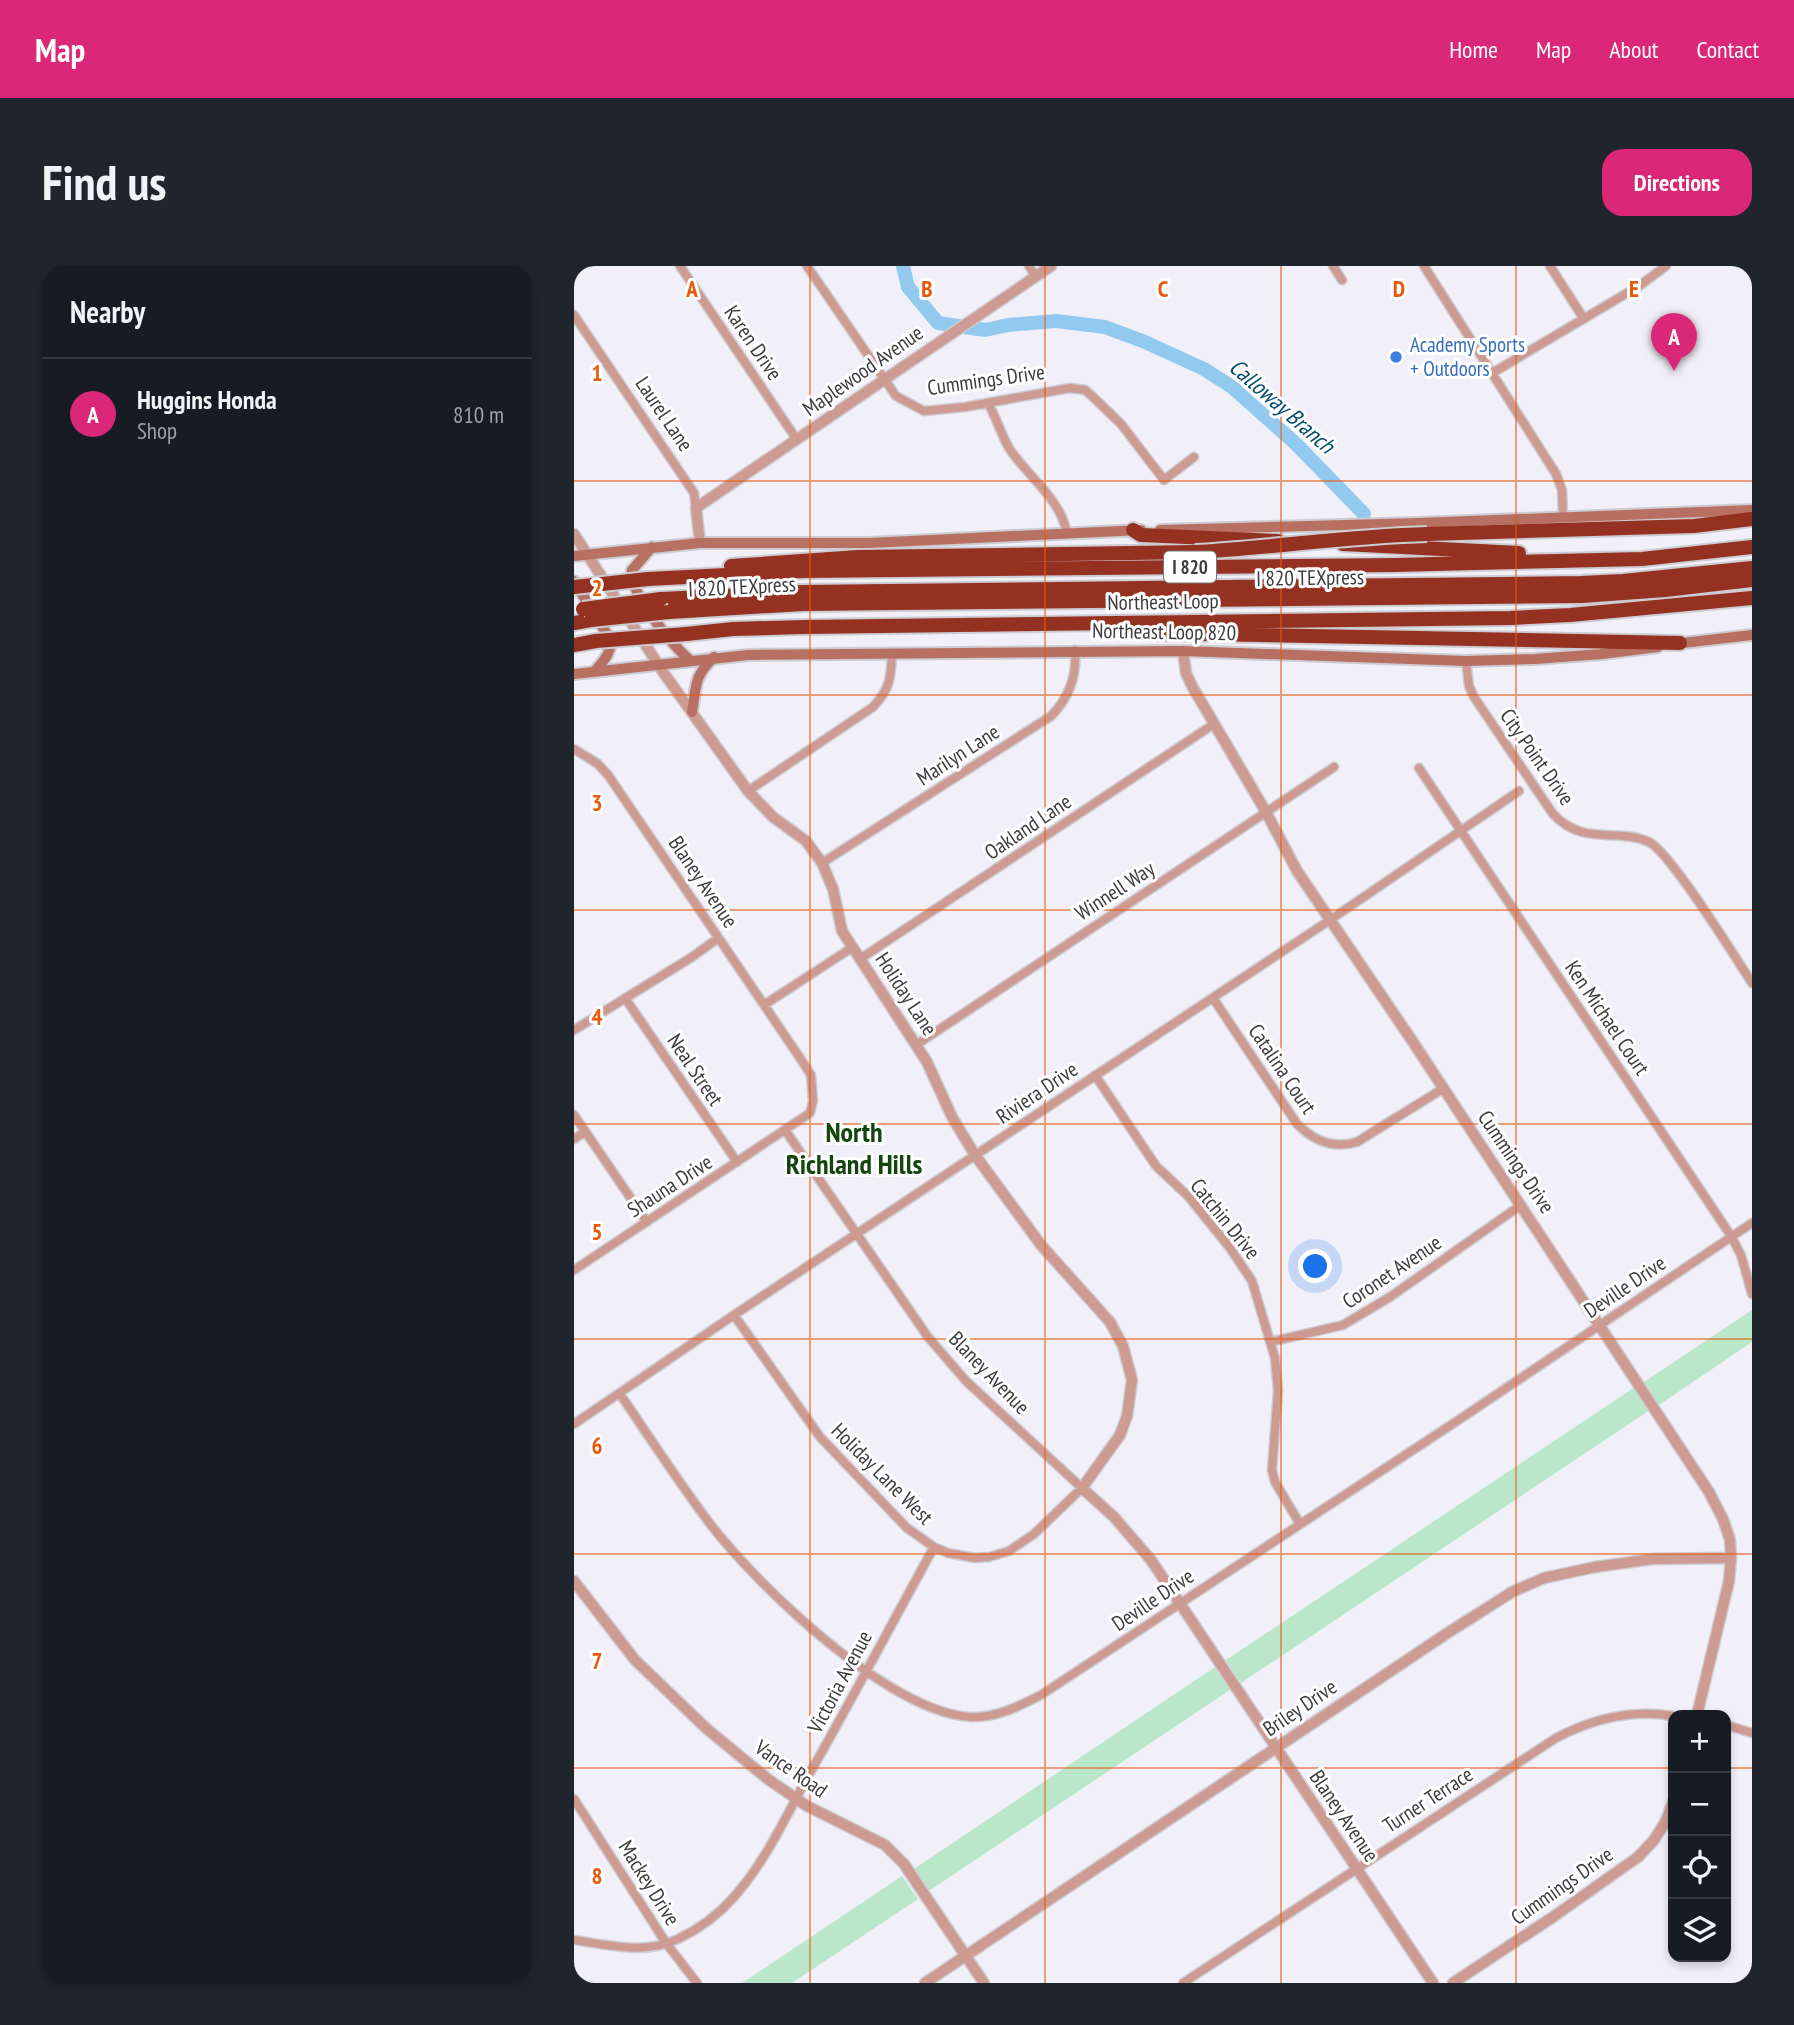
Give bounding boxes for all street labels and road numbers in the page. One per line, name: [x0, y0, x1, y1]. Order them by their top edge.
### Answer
street label: Karen Drive: [719, 300, 788, 385]
street label: Maplewood Avenue: [797, 319, 928, 422]
street label: Cummings Drive: [925, 358, 1046, 401]
street label: Laurel Lane: [630, 371, 699, 456]
road number: I 820: [1164, 552, 1216, 582]
street label: I 820 TEXpress: [1256, 563, 1364, 592]
street label: I 820 TEXpress: [687, 570, 797, 603]
street label: Northeast Loop: [1107, 587, 1219, 616]
street label: Northeast Loop 820: [1092, 617, 1236, 646]
street label: City Point Drive: [1494, 703, 1580, 810]
street label: Marilyn Lane: [911, 718, 1004, 791]
street label: Oakland Lane: [979, 788, 1076, 865]
street label: Blaney Avenue: [663, 831, 744, 933]
street label: Winnell Way: [1070, 855, 1160, 926]
street label: Holiday Lane: [870, 947, 943, 1040]
street label: Ken Michael Court: [1559, 955, 1656, 1080]
street label: Catalina Court: [1243, 1019, 1322, 1119]
street label: Neal Street: [662, 1029, 729, 1111]
street label: Riviera Drive: [991, 1055, 1083, 1130]
street label: Cummings Drive: [1472, 1105, 1561, 1218]
street label: Shauna Drive: [622, 1148, 717, 1223]
street label: Catchin Drive: [1185, 1173, 1266, 1265]
street label: Coronet Avenue: [1337, 1229, 1446, 1315]
street label: Deville Drive: [1579, 1249, 1671, 1324]
street label: Blaney Avenue: [943, 1326, 1036, 1420]
street label: Holiday Lane West: [826, 1417, 939, 1530]
street label: Deville Drive: [1107, 1562, 1199, 1637]
street label: Victoria Avenue: [801, 1626, 878, 1738]
street label: Briley Drive: [1258, 1673, 1342, 1742]
street label: Vance Road: [749, 1733, 833, 1803]
street label: Turner Terrace: [1378, 1761, 1478, 1839]
street label: Blaney Avenue: [1304, 1765, 1385, 1867]
street label: Mackey Drive: [613, 1835, 686, 1930]
street label: Cummings Drive: [1505, 1841, 1618, 1931]

